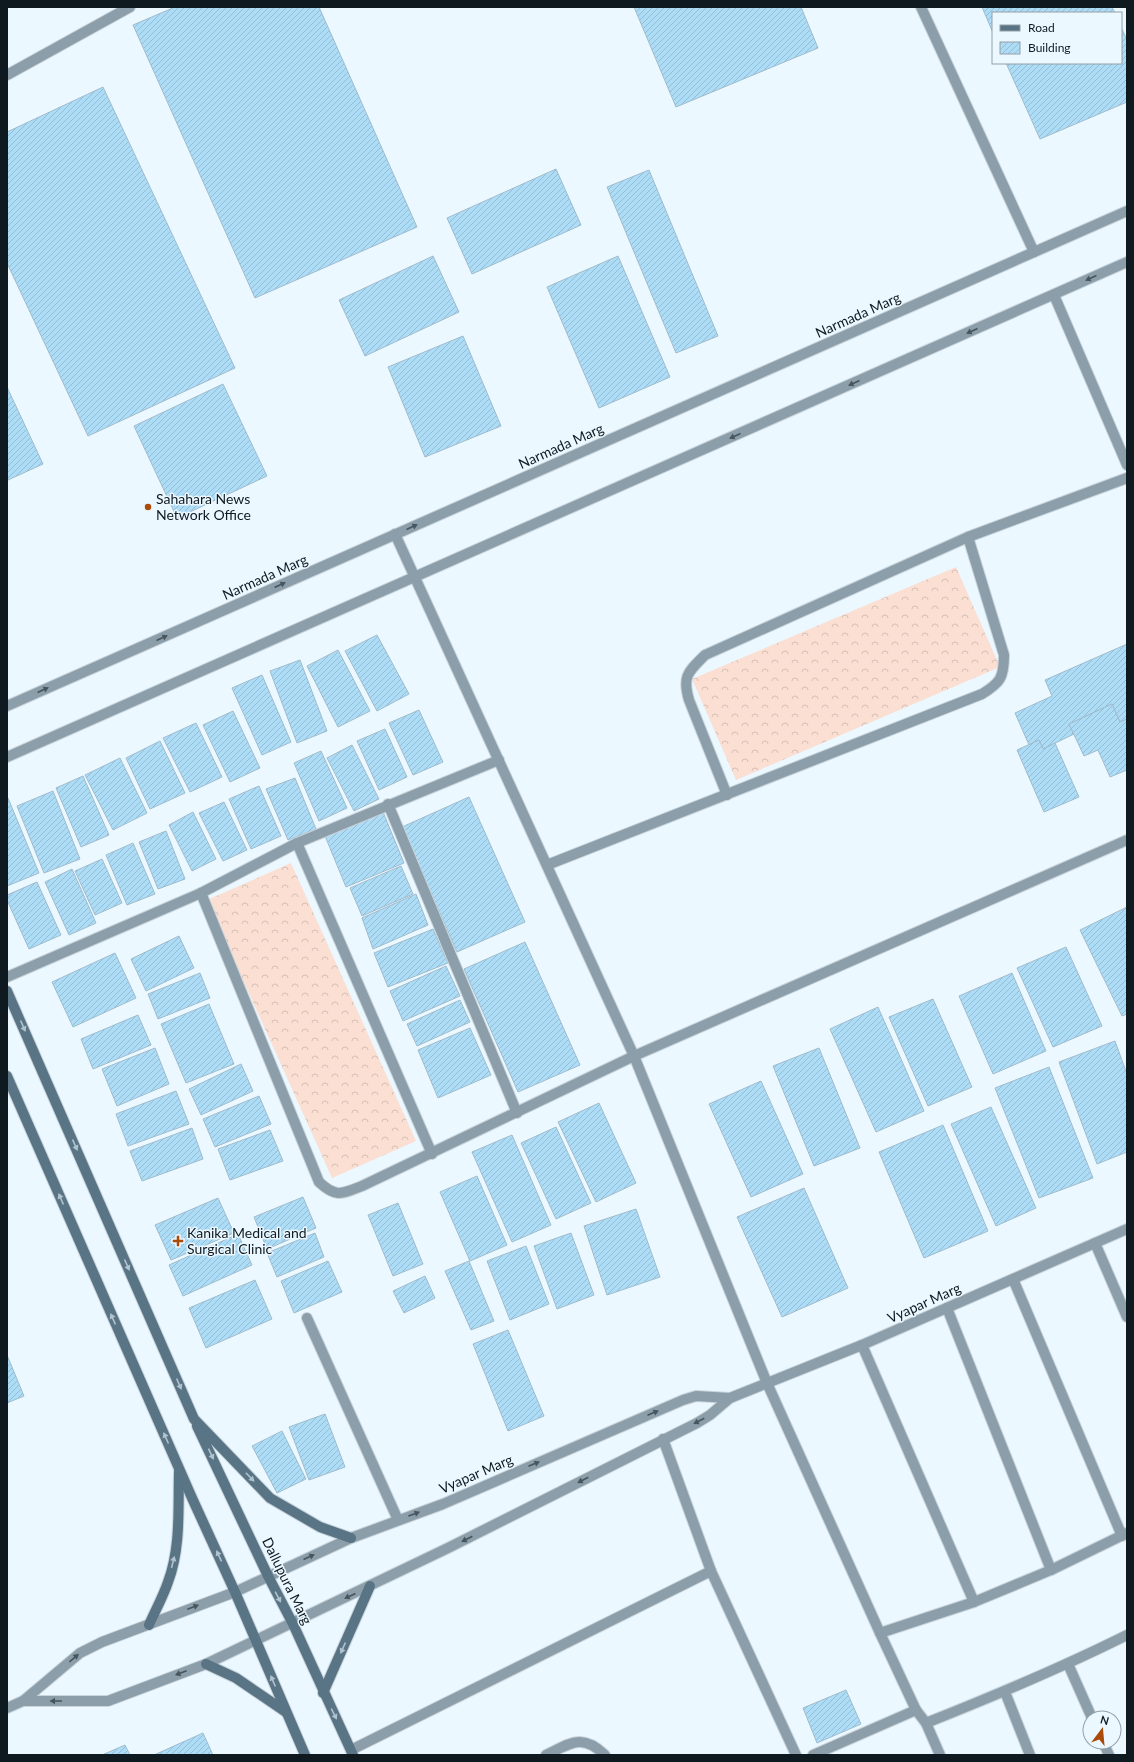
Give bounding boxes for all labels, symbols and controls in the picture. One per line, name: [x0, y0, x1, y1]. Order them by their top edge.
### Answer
legend: [992, 12, 1122, 64]
text: Road: [1028, 20, 1055, 35]
text: Building: [1028, 40, 1071, 55]
one-way arrow: [1086, 275, 1097, 281]
street label: Narmada Marg: [813, 288, 903, 341]
one-way arrow: [966, 328, 978, 334]
one-way arrow: [848, 380, 859, 386]
street label: Narmada Marg: [516, 419, 606, 472]
one-way arrow: [728, 433, 740, 439]
place label: Sahahara News Network Office: [156, 490, 251, 523]
marker: Sahahara News Network Office: [143, 502, 153, 512]
one-way arrow: [407, 524, 418, 530]
street label: Narmada Marg: [220, 550, 310, 603]
one-way arrow: [275, 582, 286, 588]
one-way arrow: [156, 634, 168, 640]
one-way arrow: [37, 687, 48, 693]
one-way arrow: [20, 1021, 26, 1033]
one-way arrow: [72, 1140, 78, 1152]
one-way arrow: [58, 1194, 64, 1205]
place label: Kanika Medical and Surgical Clinic: [187, 1224, 307, 1257]
marker: Kanika Medical and Surgical Clinic: [172, 1235, 184, 1247]
one-way arrow: [124, 1259, 130, 1271]
street label: Vyapar Marg: [885, 1279, 963, 1326]
one-way arrow: [110, 1312, 116, 1324]
one-way arrow: [176, 1378, 182, 1390]
one-way arrow: [648, 1410, 659, 1416]
one-way arrow: [693, 1418, 705, 1425]
one-way arrow: [162, 1431, 168, 1443]
one-way arrow: [208, 1449, 214, 1460]
street label: Vyapar Marg: [436, 1450, 515, 1497]
one-way arrow: [528, 1461, 540, 1468]
one-way arrow: [245, 1472, 255, 1482]
one-way arrow: [577, 1477, 589, 1483]
one-way arrow: [408, 1511, 420, 1517]
street label: Dallupura Marg: [259, 1534, 316, 1627]
one-way arrow: [461, 1536, 473, 1542]
one-way arrow: [216, 1551, 222, 1562]
one-way arrow: [303, 1554, 315, 1560]
one-way arrow: [171, 1556, 177, 1569]
one-way arrow: [275, 1591, 282, 1603]
one-way arrow: [344, 1593, 356, 1599]
one-way arrow: [188, 1604, 200, 1610]
one-way arrow: [340, 1642, 346, 1653]
one-way arrow: [69, 1653, 80, 1662]
one-way arrow: [175, 1671, 187, 1677]
one-way arrow: [269, 1674, 275, 1686]
one-way arrow: [49, 1698, 62, 1704]
one-way arrow: [331, 1709, 337, 1720]
north arrow: [1082, 1710, 1122, 1750]
text: N: [1099, 1712, 1111, 1727]

